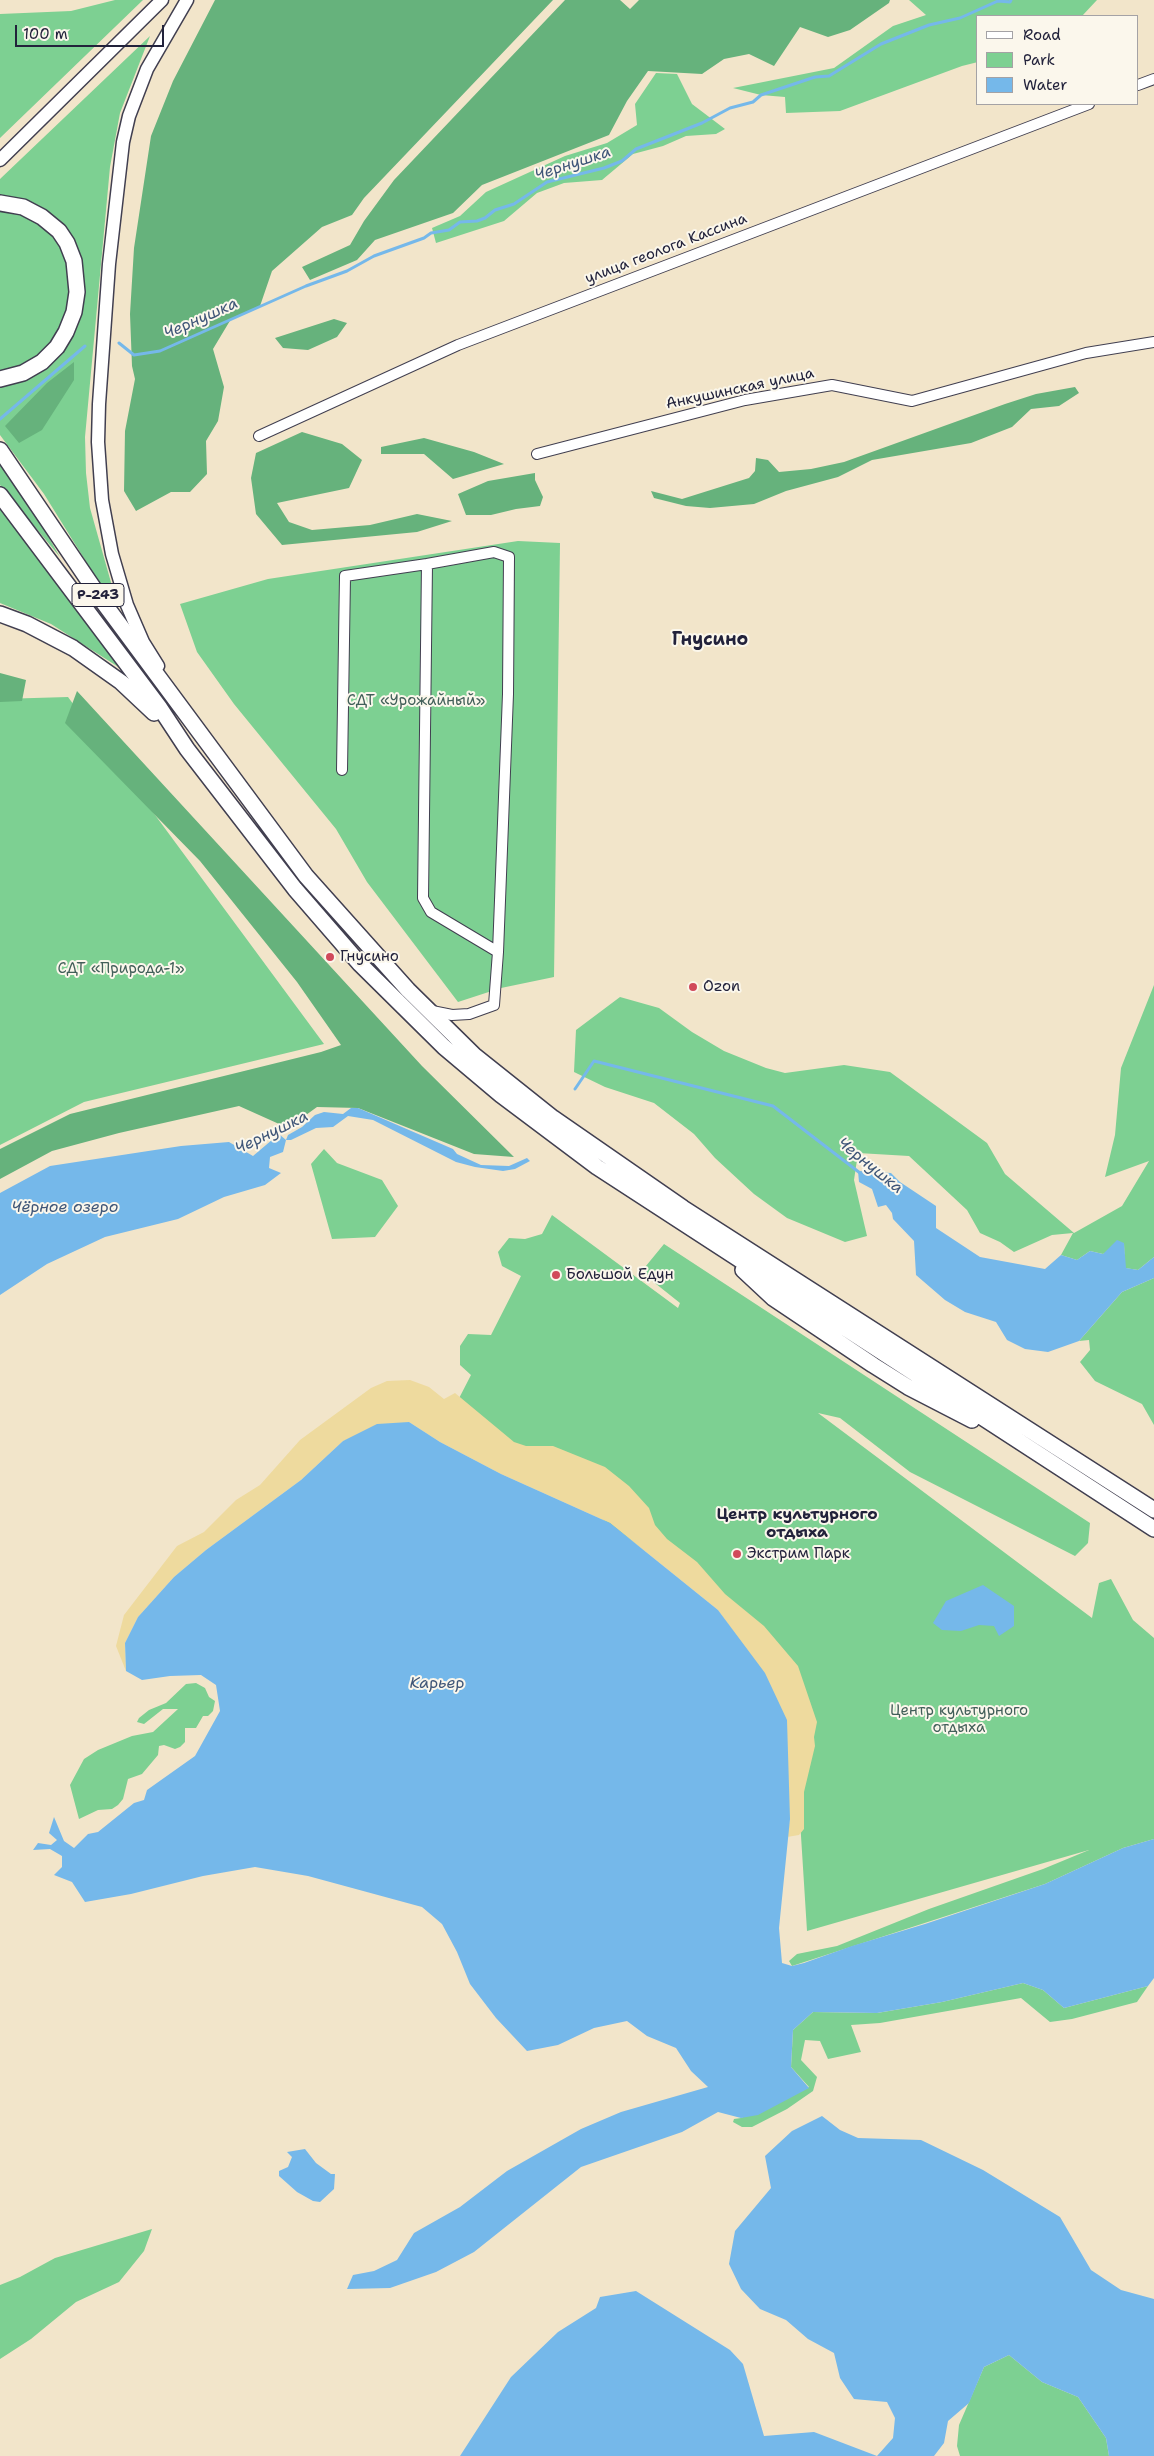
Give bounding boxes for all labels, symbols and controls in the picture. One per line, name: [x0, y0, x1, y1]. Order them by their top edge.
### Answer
scale bar: [18, 15, 166, 47]
legend: [976, 15, 1139, 105]
text: 100 m: [23, 24, 68, 44]
text: Road: [1023, 25, 1061, 45]
text: Park: [1023, 50, 1055, 70]
text: Water: [1023, 75, 1067, 95]
water label: Чернушка: [533, 143, 613, 185]
street label: улица геолога Кассина: [583, 210, 749, 288]
water label: Чернушка: [161, 294, 241, 344]
street label: Анкушинская улица: [664, 365, 816, 413]
road number: Р-243: [72, 584, 124, 606]
district label: Гнусино: [672, 629, 748, 651]
park label: СДТ «Урожайный»: [347, 692, 485, 710]
place label: Гнусино: [340, 948, 399, 966]
marker: Гнусино: [324, 951, 336, 963]
park label: СДТ «Природа-1»: [58, 960, 184, 978]
place label: Ozon: [703, 978, 740, 996]
marker: Ozon: [687, 981, 699, 993]
water label: Чернушка: [232, 1107, 312, 1159]
water label: Чернушка: [833, 1134, 907, 1198]
water label: Чёрное озеро: [12, 1198, 118, 1218]
place label: Большой Едун: [566, 1266, 674, 1284]
marker: Большой Едун: [550, 1269, 562, 1281]
district label: Центр культурного отдыха: [716, 1505, 878, 1543]
place label: Экстрим Парк: [747, 1545, 850, 1563]
marker: Экстрим Парк: [731, 1548, 743, 1560]
water label: Карьер: [409, 1674, 465, 1694]
park label: Центр культурного отдыха: [890, 1702, 1028, 1737]

